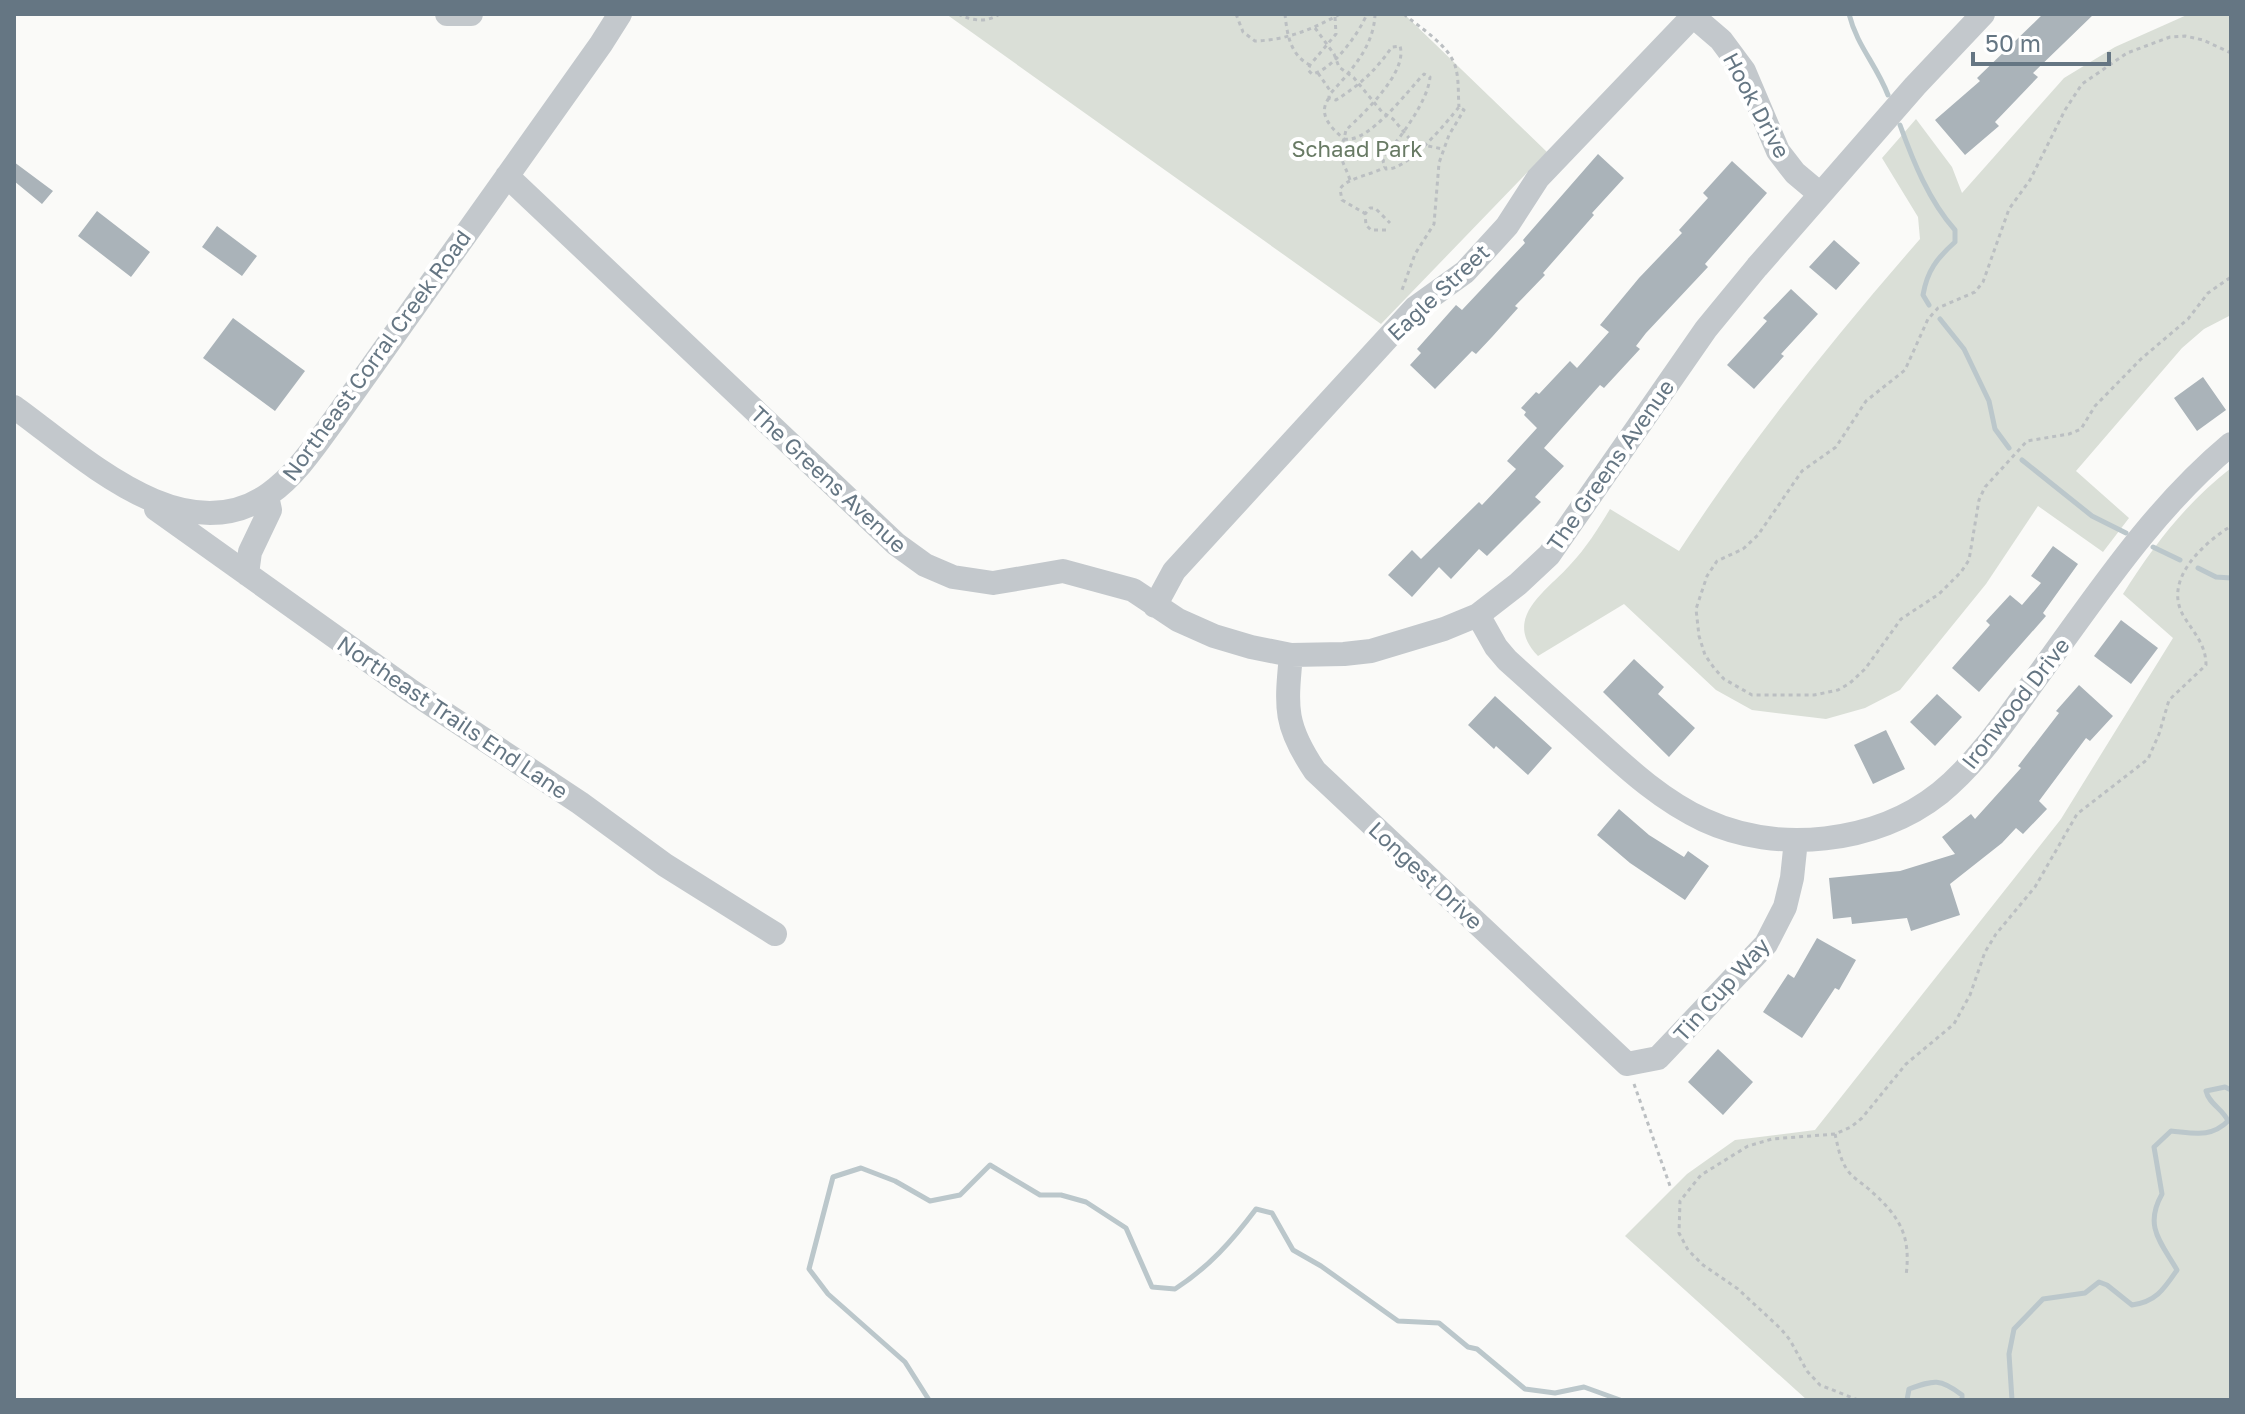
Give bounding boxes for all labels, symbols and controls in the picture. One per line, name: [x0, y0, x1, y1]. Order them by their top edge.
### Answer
scale bar: [1973, 16, 2109, 66]
text: 50 m: [1985, 28, 2041, 57]
street label: Hook Drive: [1718, 48, 1796, 162]
park label: Schaad Park: [1291, 135, 1423, 162]
street label: Northeast Corral Creek Road: [276, 224, 476, 486]
street label: Eagle Street: [1381, 238, 1495, 346]
street label: The Greens Avenue: [1541, 374, 1679, 556]
street label: The Greens Avenue: [745, 400, 913, 558]
street label: Northeast Trails End Lane: [333, 630, 573, 804]
street label: Ironwood Drive: [1955, 632, 2075, 774]
street label: Longest Drive: [1363, 815, 1489, 935]
street label: Tin Cup Way: [1667, 932, 1775, 1046]

